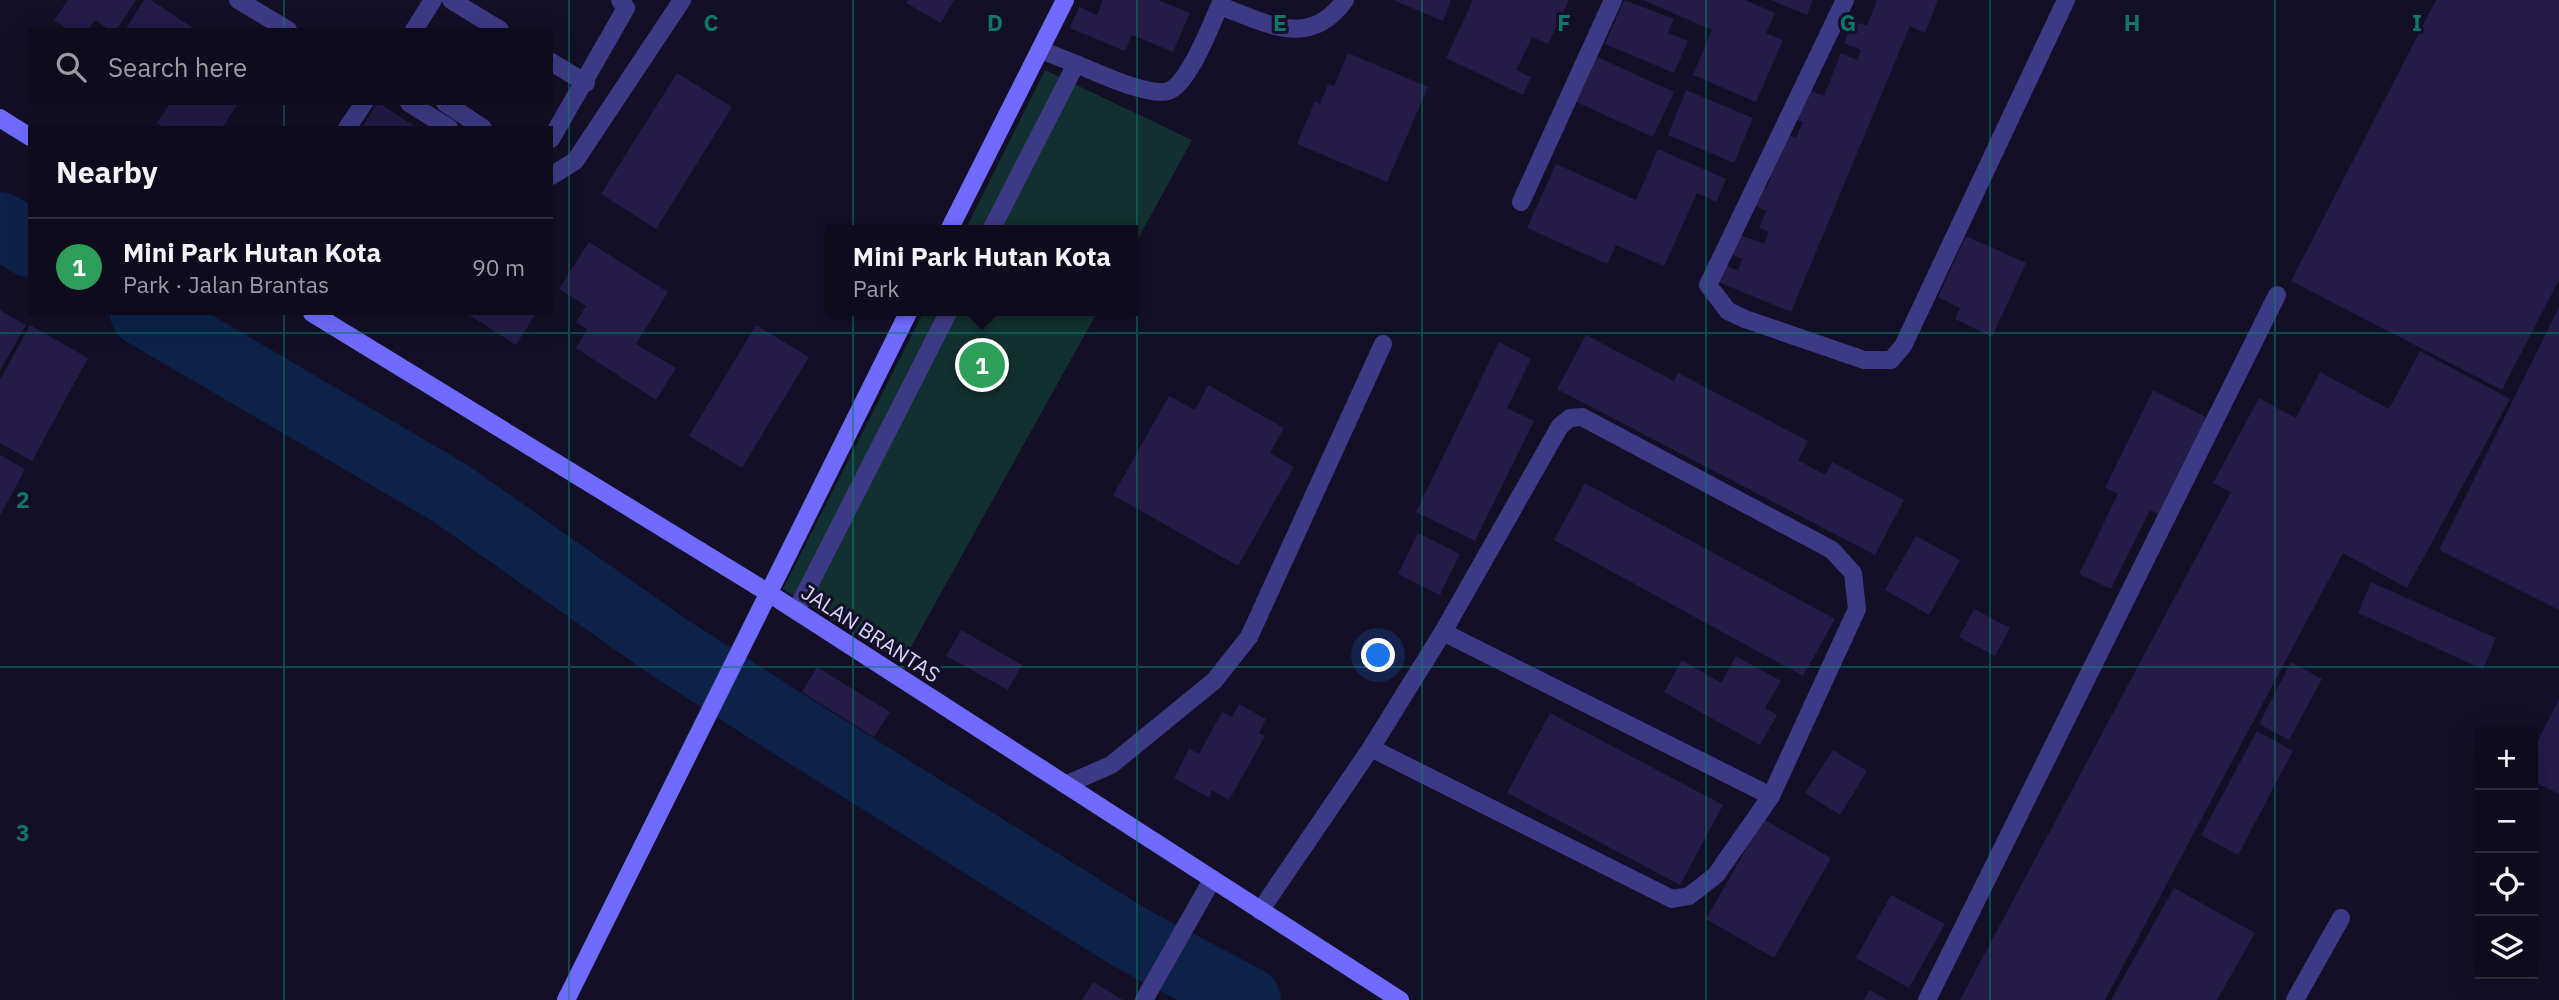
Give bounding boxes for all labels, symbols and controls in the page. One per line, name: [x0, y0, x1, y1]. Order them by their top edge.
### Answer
text: C: [704, 7, 719, 37]
text: D: [987, 7, 1003, 37]
text: E: [1273, 7, 1287, 37]
text: F: [1557, 7, 1571, 37]
text: G: [1840, 7, 1856, 37]
text: H: [2124, 7, 2140, 37]
text: I: [2412, 7, 2422, 37]
search box: [28, 28, 553, 105]
icon: search: [52, 48, 90, 86]
text: Search here: [108, 50, 247, 84]
text: Nearby: [56, 152, 158, 191]
popup: [826, 225, 1138, 316]
text: Mini Park Hutan Kota: [123, 235, 381, 269]
text: Mini Park Hutan Kota: [853, 239, 1111, 273]
text: 1: [72, 252, 86, 282]
text: 90 m: [472, 252, 525, 282]
text: Park · Jalan Brantas: [123, 269, 329, 299]
text: Park: [853, 273, 899, 303]
pin: 1: [959, 339, 1005, 391]
text: 2: [16, 484, 30, 514]
street label: JALAN BRANTAS: [796, 578, 946, 688]
your location: [1361, 638, 1395, 672]
map controls: [2475, 727, 2538, 979]
button: +: [2475, 727, 2538, 790]
button: −: [2475, 790, 2538, 853]
text: 3: [16, 817, 30, 847]
button: locate: [2475, 853, 2538, 916]
button: layers: [2475, 916, 2538, 979]

